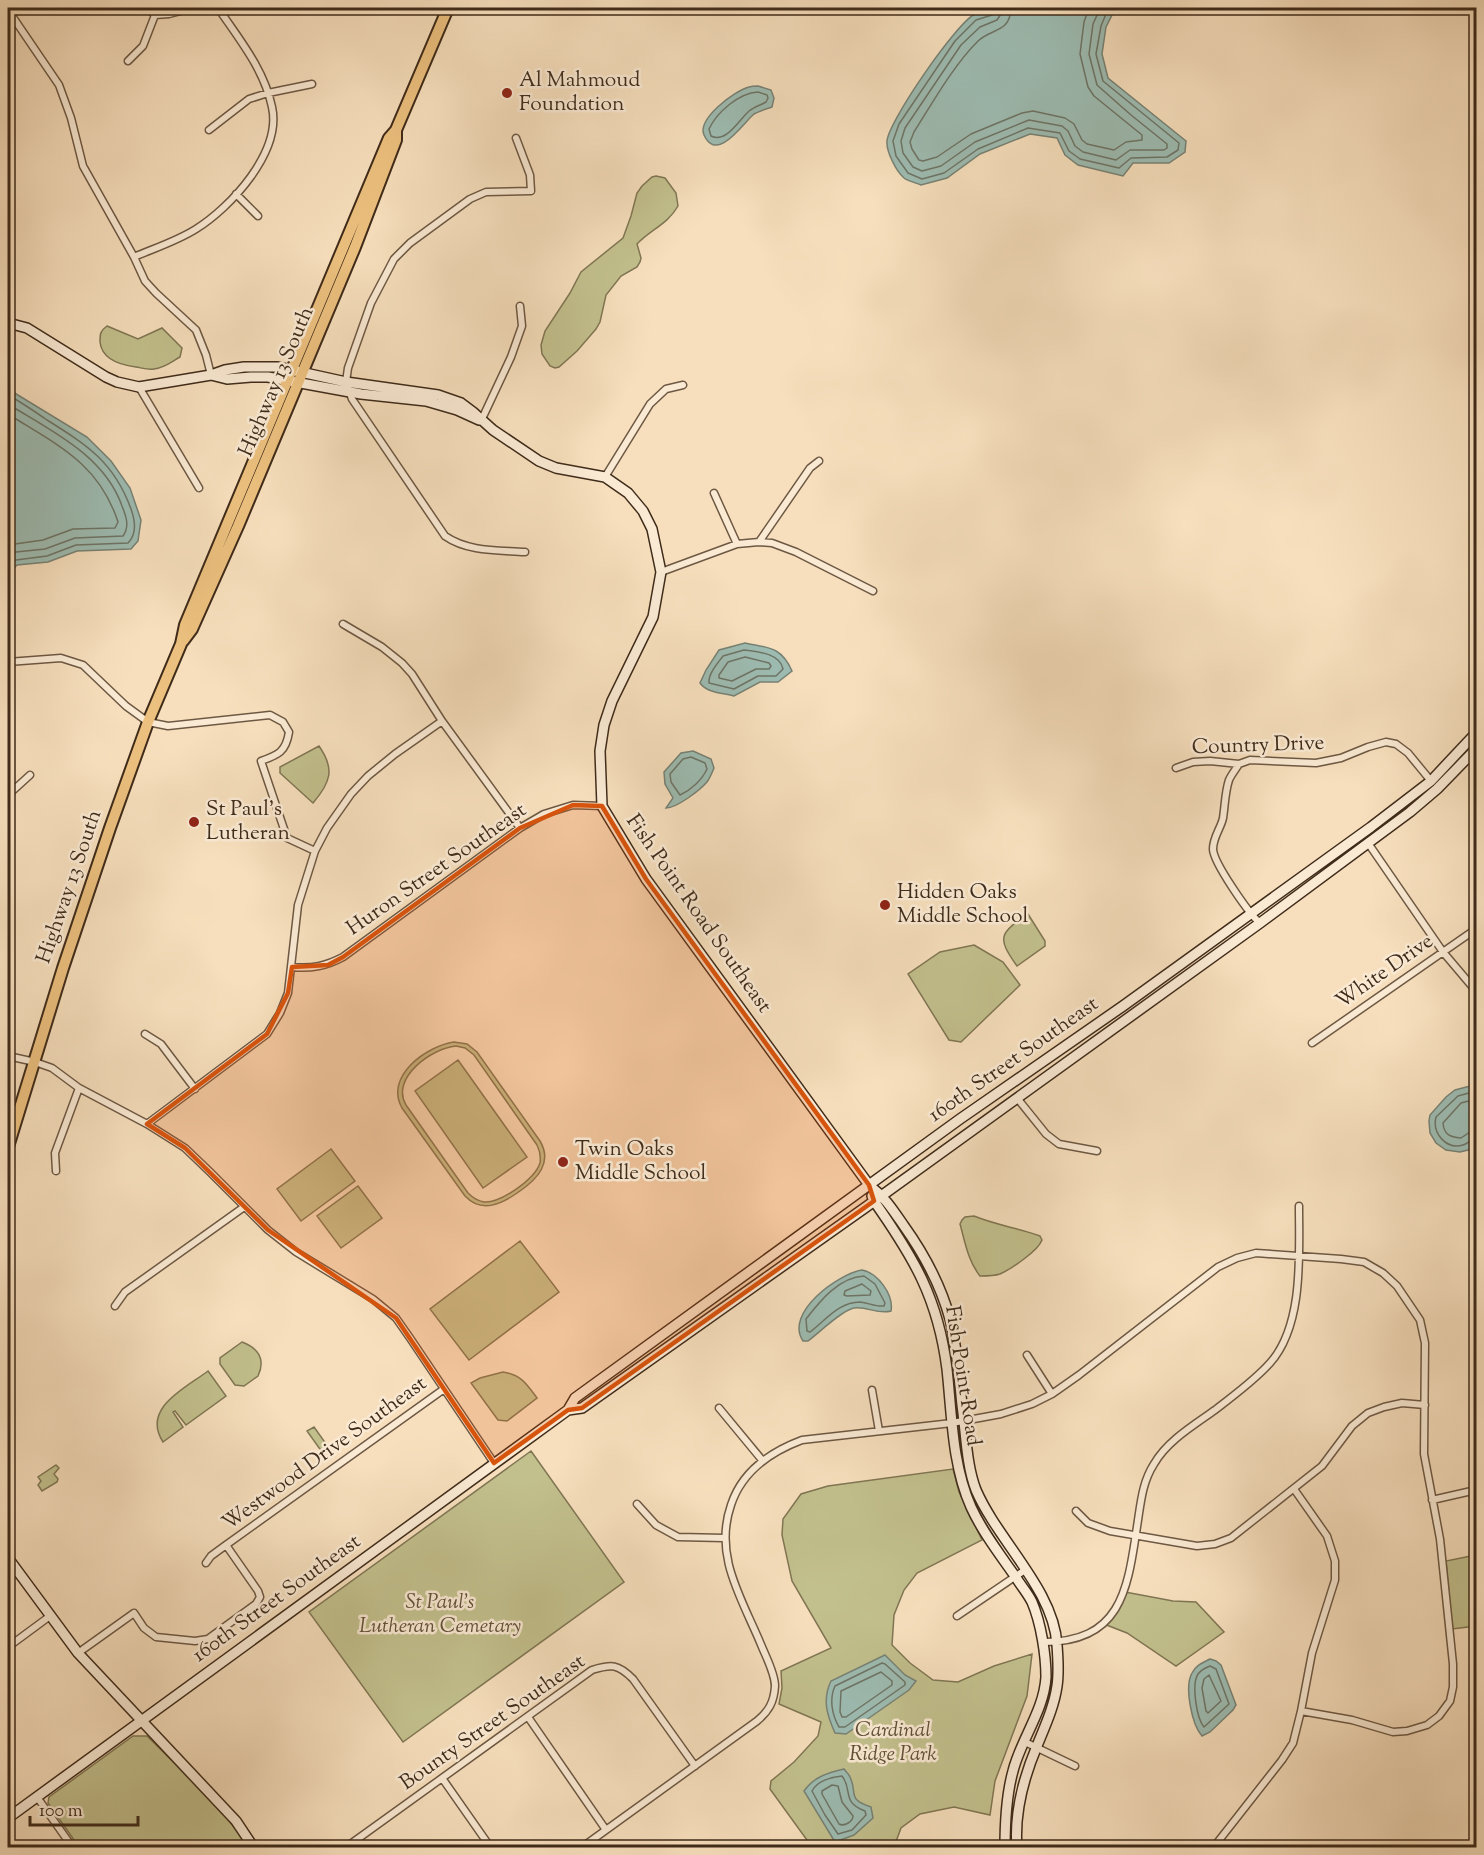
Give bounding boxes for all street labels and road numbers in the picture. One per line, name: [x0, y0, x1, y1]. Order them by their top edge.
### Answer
street label: Highway 13 South: [232, 302, 322, 462]
street label: Country Drive: [1191, 729, 1325, 763]
street label: Huron Street Southeast: [341, 796, 533, 944]
street label: Highway 13 South: [30, 806, 110, 968]
street label: Fish Point Road Southeast: [618, 808, 778, 1020]
street label: White Drive: [1330, 927, 1440, 1017]
street label: 160th Street Southeast: [923, 990, 1105, 1130]
street label: Fish Point Road: [936, 1304, 988, 1449]
street label: Westwood Drive Southeast: [217, 1370, 433, 1538]
street label: 160th Street Southeast: [187, 1528, 367, 1670]
street label: Bounty Street Southeast: [394, 1648, 592, 1798]

